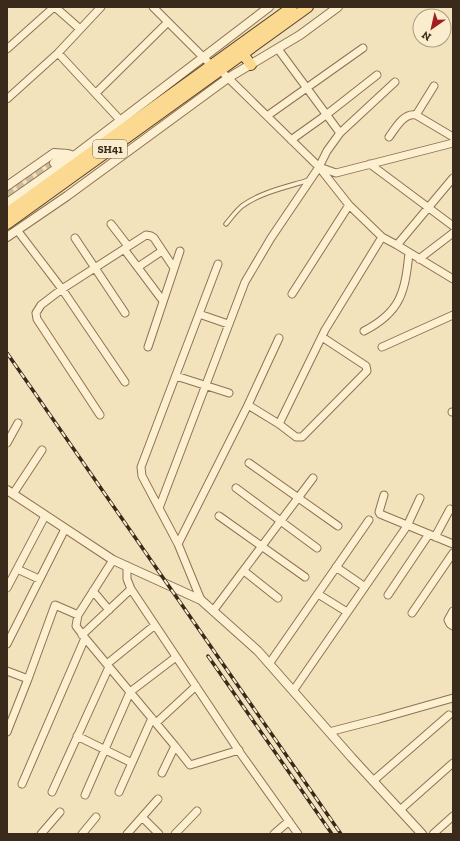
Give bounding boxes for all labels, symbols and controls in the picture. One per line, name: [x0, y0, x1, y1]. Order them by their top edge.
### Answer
north arrow: [412, 8, 452, 48]
text: N: [419, 28, 434, 44]
road number: SH41: [93, 140, 127, 158]

